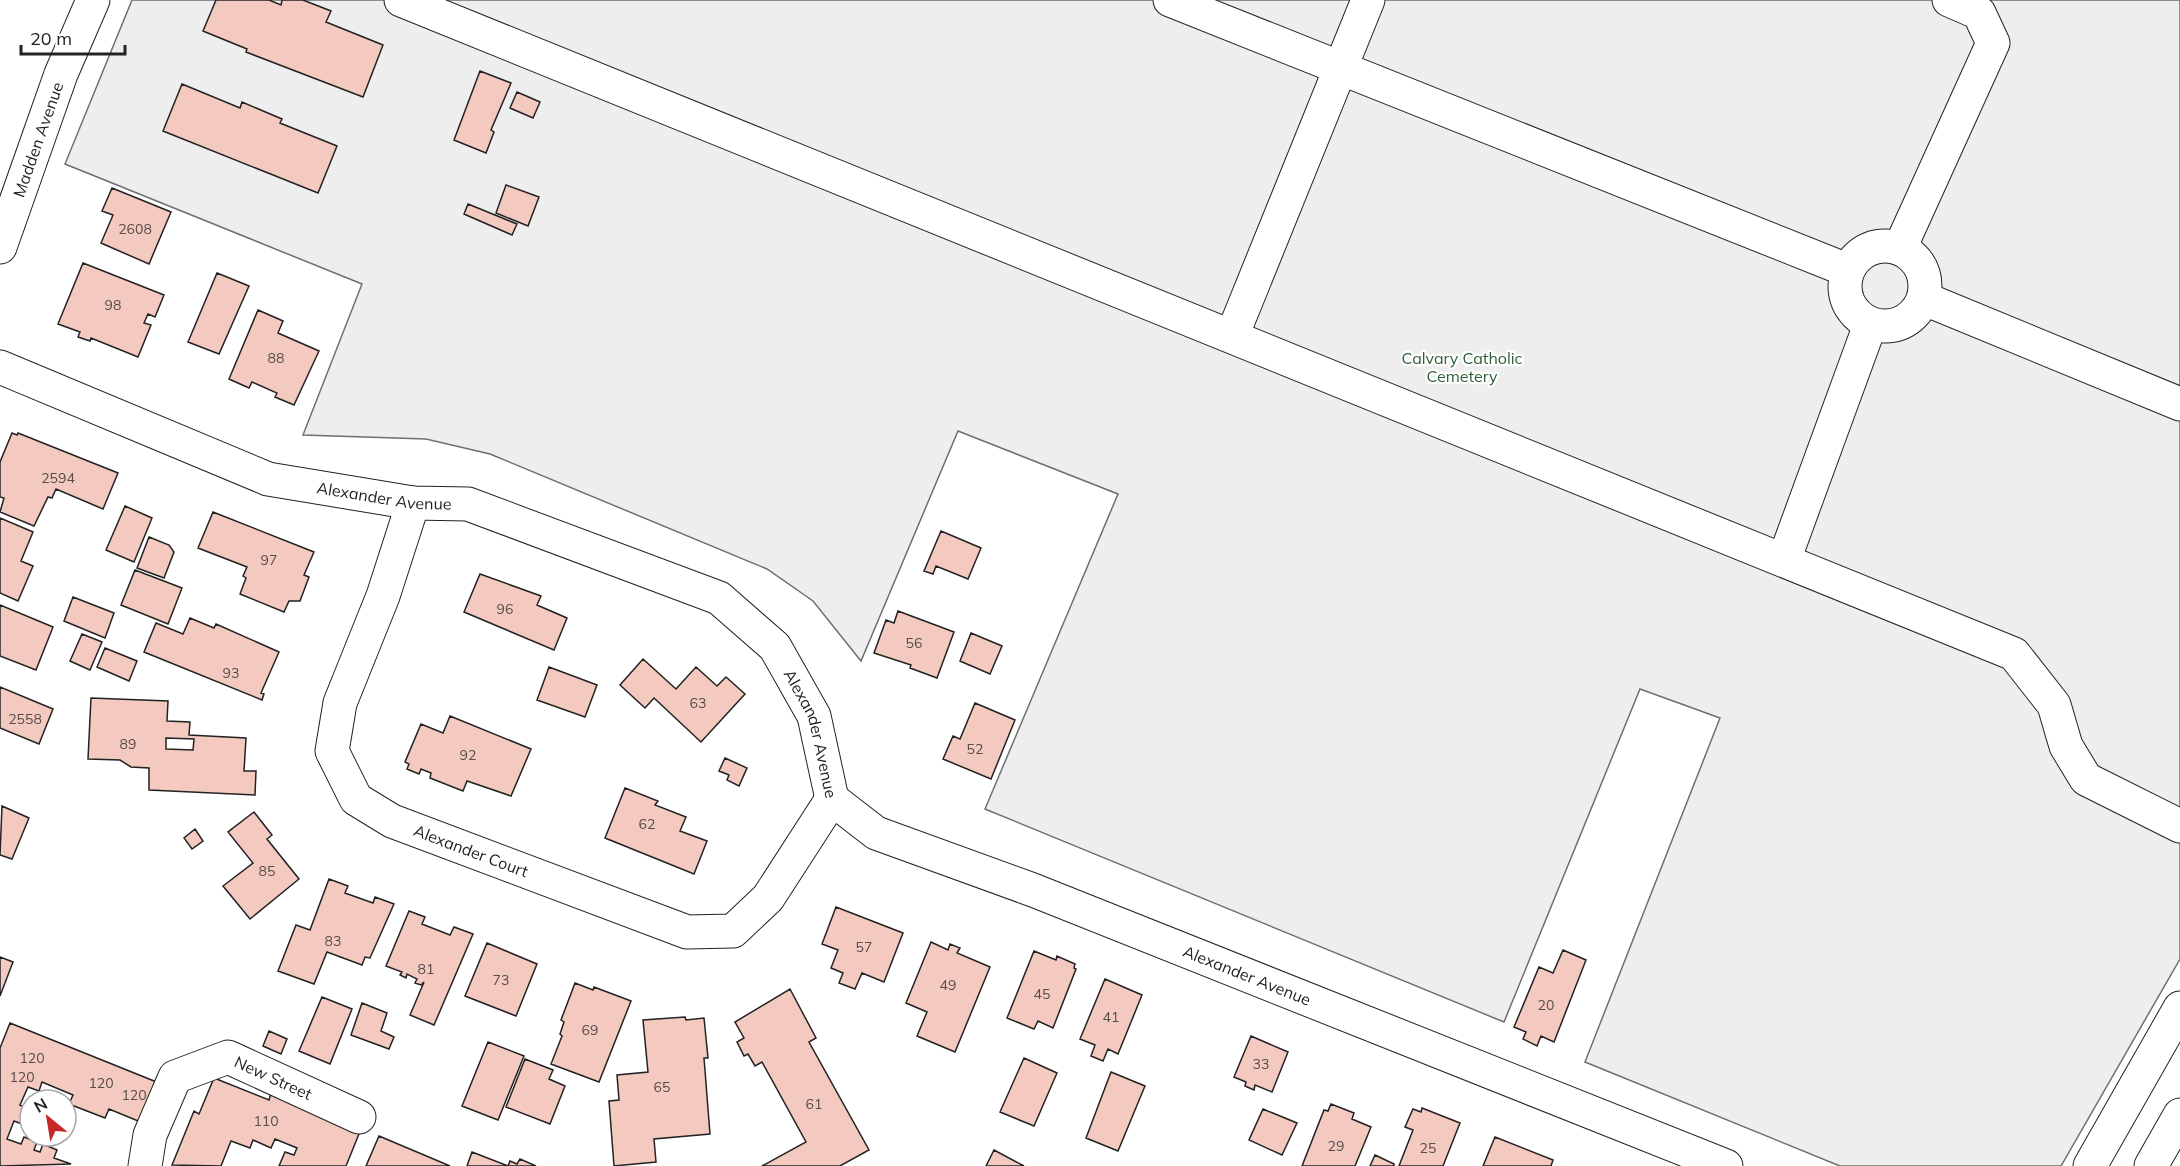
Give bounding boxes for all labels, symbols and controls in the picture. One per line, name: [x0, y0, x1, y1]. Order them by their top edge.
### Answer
scale bar: [21, 18, 124, 56]
text: 20 m: [30, 27, 72, 50]
street label: Madden Avenue: [8, 79, 67, 200]
house number: 2608: [118, 220, 152, 238]
house number: 98: [105, 296, 121, 314]
park label: Calvary Catholic Cemetery: [1402, 348, 1523, 386]
house number: 88: [268, 349, 284, 367]
house number: 2594: [41, 469, 75, 487]
street label: Alexander Avenue: [315, 477, 452, 514]
house number: 97: [261, 551, 277, 569]
house number: 96: [497, 600, 513, 618]
house number: 56: [906, 634, 922, 652]
house number: 93: [223, 664, 239, 682]
street label: Alexander Avenue: [780, 666, 842, 800]
house number: 63: [690, 694, 706, 712]
house number: 2558: [8, 710, 42, 728]
house number: 89: [120, 735, 136, 753]
house number: 52: [967, 740, 983, 758]
house number: 92: [460, 746, 476, 764]
house number: 62: [639, 815, 655, 833]
street label: Alexander Court: [411, 820, 531, 881]
house number: 85: [259, 862, 275, 880]
house number: 83: [325, 932, 341, 950]
house number: 57: [856, 938, 872, 956]
street label: Alexander Avenue: [1180, 941, 1314, 1010]
house number: 81: [418, 960, 434, 978]
house number: 73: [493, 971, 509, 989]
house number: 49: [940, 976, 956, 994]
house number: 45: [1034, 985, 1050, 1003]
house number: 20: [1538, 996, 1554, 1014]
house number: 41: [1103, 1008, 1119, 1026]
house number: 69: [582, 1021, 598, 1039]
house number: 120: [19, 1049, 45, 1067]
street label: New Street: [231, 1051, 316, 1104]
house number: 33: [1253, 1055, 1269, 1073]
house number: 120: [9, 1068, 35, 1086]
house number: 120: [88, 1074, 114, 1092]
house number: 65: [654, 1078, 670, 1096]
house number: 120: [121, 1086, 147, 1104]
north arrow: [18, 1088, 78, 1148]
text: N: [30, 1093, 51, 1117]
house number: 61: [806, 1095, 822, 1113]
house number: 110: [253, 1112, 279, 1130]
house number: 29: [1328, 1137, 1344, 1155]
house number: 25: [1420, 1139, 1436, 1157]

